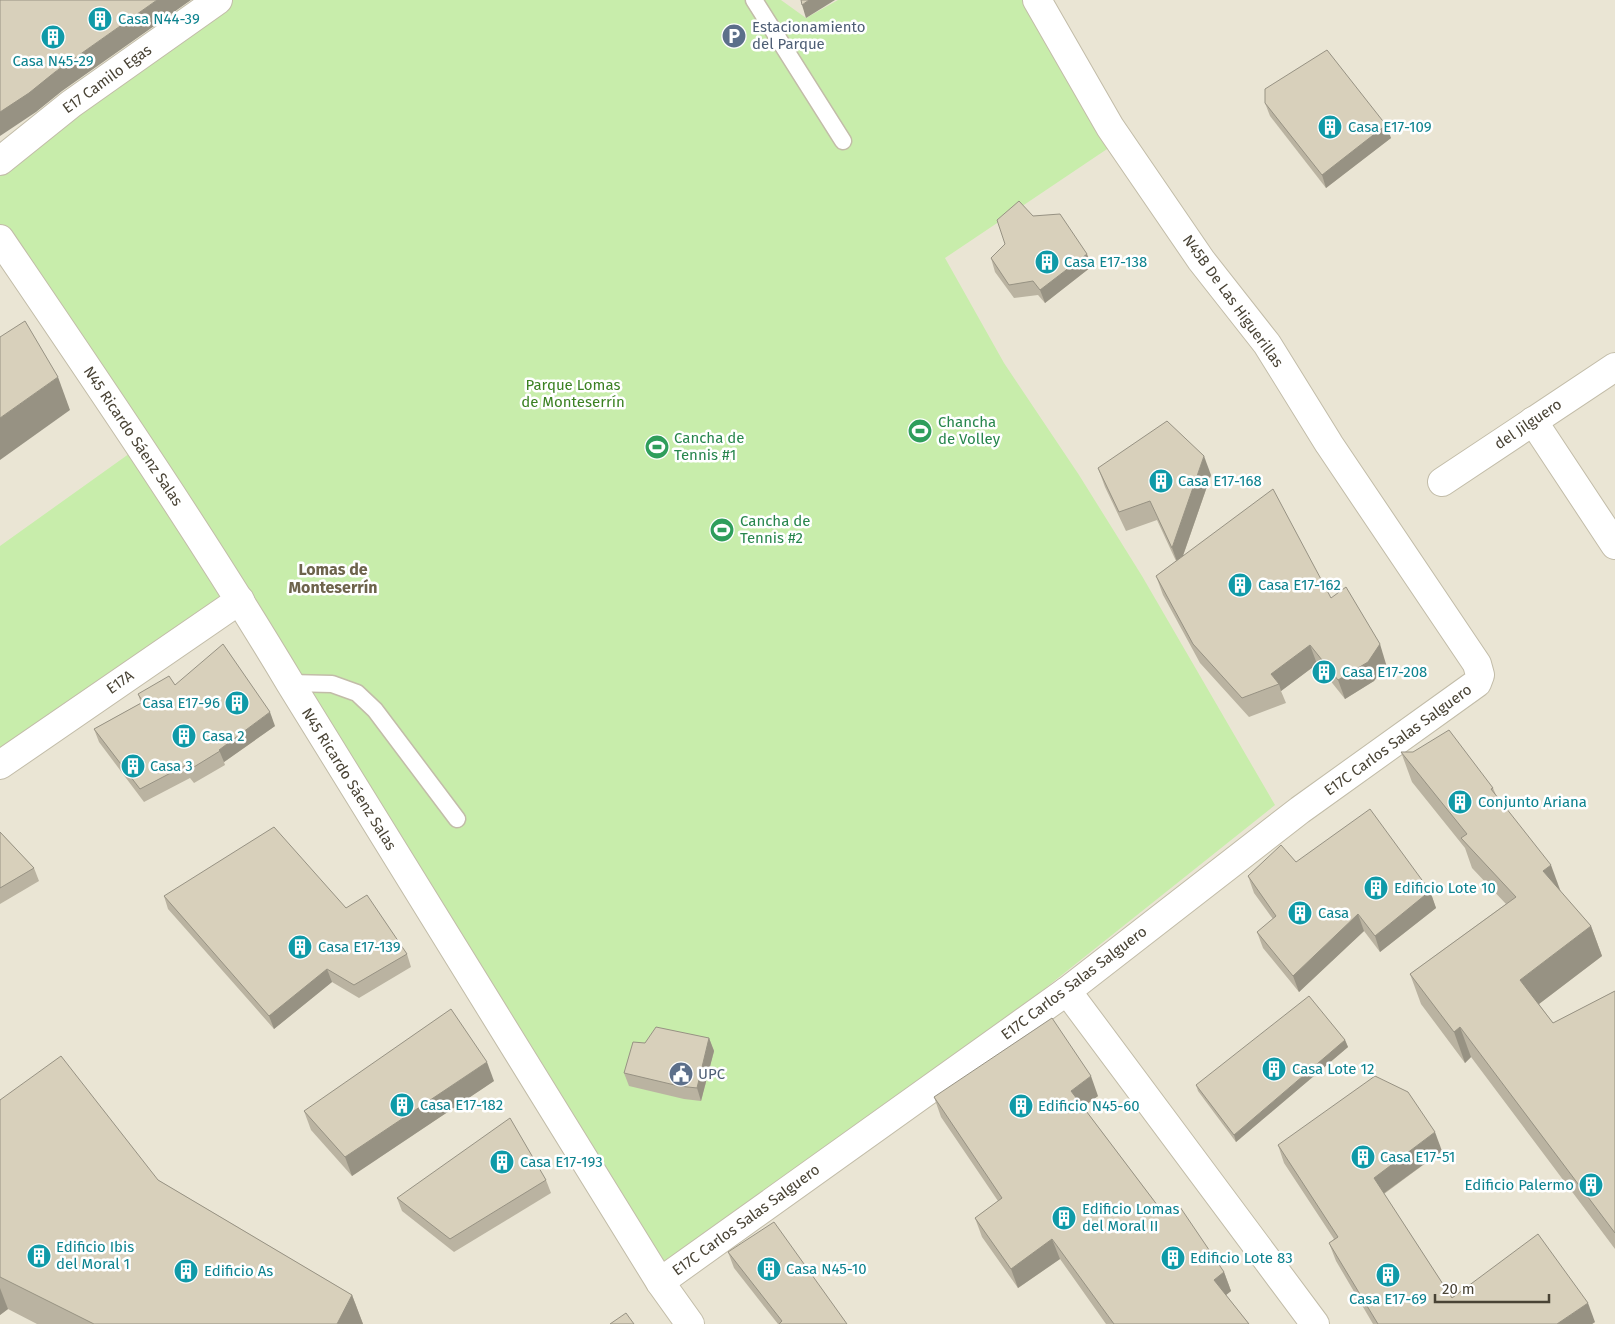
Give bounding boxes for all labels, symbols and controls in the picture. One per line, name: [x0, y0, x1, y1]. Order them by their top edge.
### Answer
building icon: Casa N44-39: [87, 6, 113, 32]
place label: Casa N44-39: [118, 10, 200, 28]
place label: Estacionamiento del Parque: [752, 18, 866, 53]
parking icon: Estacionamiento del Parque: [721, 23, 747, 49]
building icon: Casa N45-29: [40, 24, 66, 50]
street label: E17 Camilo Egas: [59, 41, 155, 117]
place label: Casa N45-29: [12, 52, 94, 70]
building icon: Casa E17-109: [1317, 114, 1343, 140]
place label: Casa E17-109: [1348, 118, 1432, 136]
street label: N45B De Las Higuerillas: [1179, 231, 1287, 371]
building icon: Casa E17-138: [1034, 249, 1060, 275]
place label: Casa E17-138: [1064, 253, 1147, 271]
street label: N45 Ricardo Sáenz Salas: [80, 363, 186, 509]
park label: Parque Lomas de Monteserrín: [521, 376, 625, 411]
street label: del Jilguero: [1491, 395, 1565, 453]
place label: Chancha de Volley: [938, 413, 1001, 448]
sports icon: Chancha de Volley: [907, 418, 933, 444]
place label: Cancha de Tennis #1: [674, 429, 744, 464]
sports icon: Cancha de Tennis #1: [644, 434, 670, 460]
building icon: Casa E17-168: [1148, 468, 1174, 494]
place label: Casa E17-168: [1178, 472, 1262, 490]
place label: Cancha de Tennis #2: [740, 512, 810, 547]
sports icon: Cancha de Tennis #2: [709, 517, 735, 543]
district label: Lomas de Monteserrín: [288, 560, 378, 597]
building icon: Casa E17-162: [1227, 572, 1253, 598]
place label: Casa E17-162: [1258, 576, 1341, 594]
building icon: Casa E17-208: [1311, 659, 1337, 685]
place label: Casa E17-208: [1342, 663, 1427, 681]
street label: E17A: [103, 666, 137, 698]
street label: E17C Carlos Salas Salguero: [1321, 680, 1475, 800]
building icon: Casa E17-96: [224, 690, 250, 716]
place label: Casa E17-96: [142, 694, 220, 712]
street label: N45 Ricardo Sáenz Salas: [298, 704, 400, 854]
building icon: Casa 2: [171, 723, 197, 749]
place label: Casa 2: [202, 727, 245, 745]
building icon: Casa 3: [120, 753, 146, 779]
place label: Casa 3: [150, 757, 193, 775]
building icon: Conjunto Ariana: [1447, 789, 1473, 815]
place label: Conjunto Ariana: [1478, 793, 1587, 811]
building icon: Edificio Lote 10: [1363, 875, 1389, 901]
place label: Edificio Lote 10: [1394, 879, 1496, 897]
building icon: Casa: [1287, 900, 1313, 926]
place label: Casa: [1318, 904, 1349, 922]
street label: E17C Carlos Salas Salguero: [997, 922, 1151, 1044]
building icon: Casa E17-139: [287, 934, 313, 960]
place label: Casa E17-139: [318, 938, 401, 956]
building icon: Casa Lote 12: [1261, 1056, 1287, 1082]
place label: Casa Lote 12: [1292, 1060, 1374, 1078]
public building icon: UPC: [668, 1061, 694, 1087]
place label: UPC: [698, 1065, 726, 1083]
building icon: Casa E17-182: [389, 1092, 415, 1118]
building icon: Edificio N45-60: [1008, 1093, 1034, 1119]
place label: Casa E17-182: [420, 1096, 503, 1114]
place label: Edificio N45-60: [1038, 1097, 1140, 1115]
building icon: Casa E17-51: [1350, 1144, 1376, 1170]
place label: Casa E17-51: [1380, 1148, 1455, 1166]
building icon: Casa E17-193: [489, 1149, 515, 1175]
place label: Casa E17-193: [520, 1153, 603, 1171]
street label: E17C Carlos Salas Salguero: [669, 1160, 823, 1280]
building icon: Edificio Palermo: [1578, 1172, 1604, 1198]
place label: Edificio Palermo: [1465, 1176, 1574, 1194]
place label: Edificio Lomas del Moral II: [1082, 1200, 1179, 1235]
building icon: Edificio Lomas del Moral II: [1051, 1205, 1077, 1231]
place label: Edificio Ibis del Moral 1: [56, 1238, 134, 1273]
building icon: Edificio Ibis del Moral 1: [26, 1243, 52, 1269]
building icon: Edificio Lote 83: [1160, 1245, 1186, 1271]
place label: Edificio Lote 83: [1190, 1249, 1293, 1267]
building icon: Casa N45-10: [756, 1256, 782, 1282]
building icon: Edificio As: [173, 1258, 199, 1284]
place label: Casa N45-10: [786, 1260, 867, 1278]
place label: Edificio As: [204, 1262, 273, 1280]
building icon: Casa E17-69: [1375, 1262, 1401, 1288]
scale bar: [1435, 1272, 1549, 1304]
text: 20 m: [1442, 1280, 1475, 1298]
place label: Casa E17-69: [1349, 1290, 1427, 1308]

